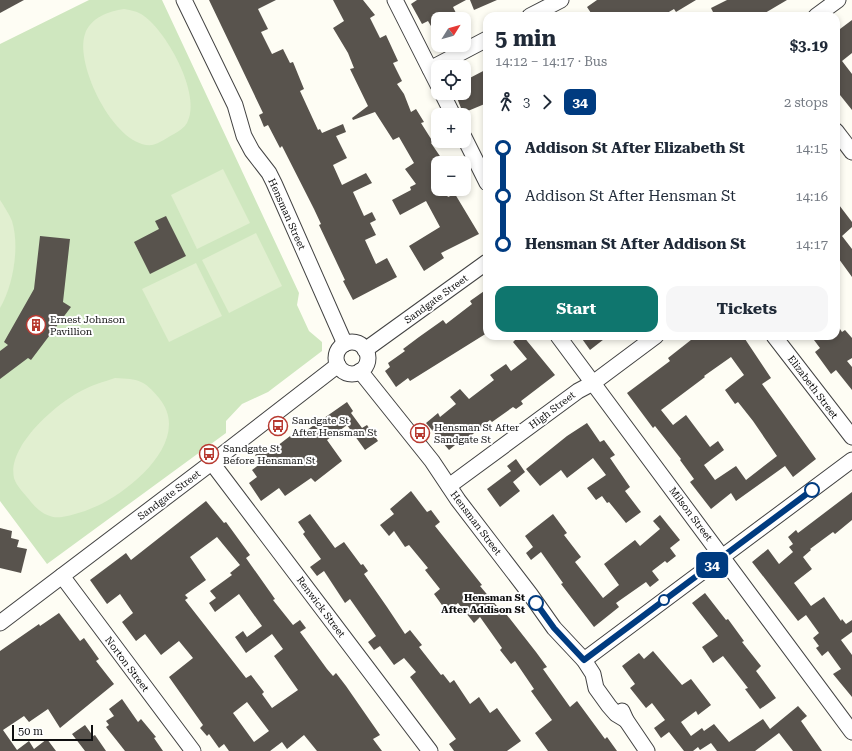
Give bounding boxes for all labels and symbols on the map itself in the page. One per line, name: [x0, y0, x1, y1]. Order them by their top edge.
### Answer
north arrow: [431, 12, 471, 52]
street label: Hensman Street: [266, 177, 308, 252]
street label: Sandgate Street: [402, 272, 470, 326]
building icon: Ernest Johnson Pavillion: [25, 314, 47, 336]
place label: Ernest Johnson Pavillion: [50, 314, 126, 337]
street label: Elizabeth Street: [786, 353, 840, 421]
street label: High Street: [527, 389, 577, 431]
bus stop icon: Sandgate St After Hensman St: [267, 415, 289, 437]
place label: Sandgate St After Hensman St: [292, 415, 377, 438]
bus stop icon: Hensman St After Sandgate St: [409, 422, 431, 444]
place label: Hensman St After Sandgate St: [434, 422, 519, 445]
bus stop icon: Sandgate St Before Hensman St: [198, 443, 220, 465]
place label: Sandgate St Before Hensman St: [223, 443, 316, 466]
street label: Sandgate Street: [135, 468, 203, 522]
unlabelled marker: [804, 482, 820, 498]
street label: Milson Street: [667, 485, 715, 543]
street label: Hensman Street: [448, 489, 504, 557]
line badge: 34: [694, 552, 730, 578]
street label: Renwick Street: [295, 574, 348, 640]
place label: Hensman St After Addison St: [441, 592, 525, 615]
unlabelled marker: [658, 594, 670, 606]
marker: Hensman St After Addison St: [528, 595, 544, 611]
street label: Norton Street: [103, 634, 151, 694]
scale bar: [12, 723, 93, 742]

